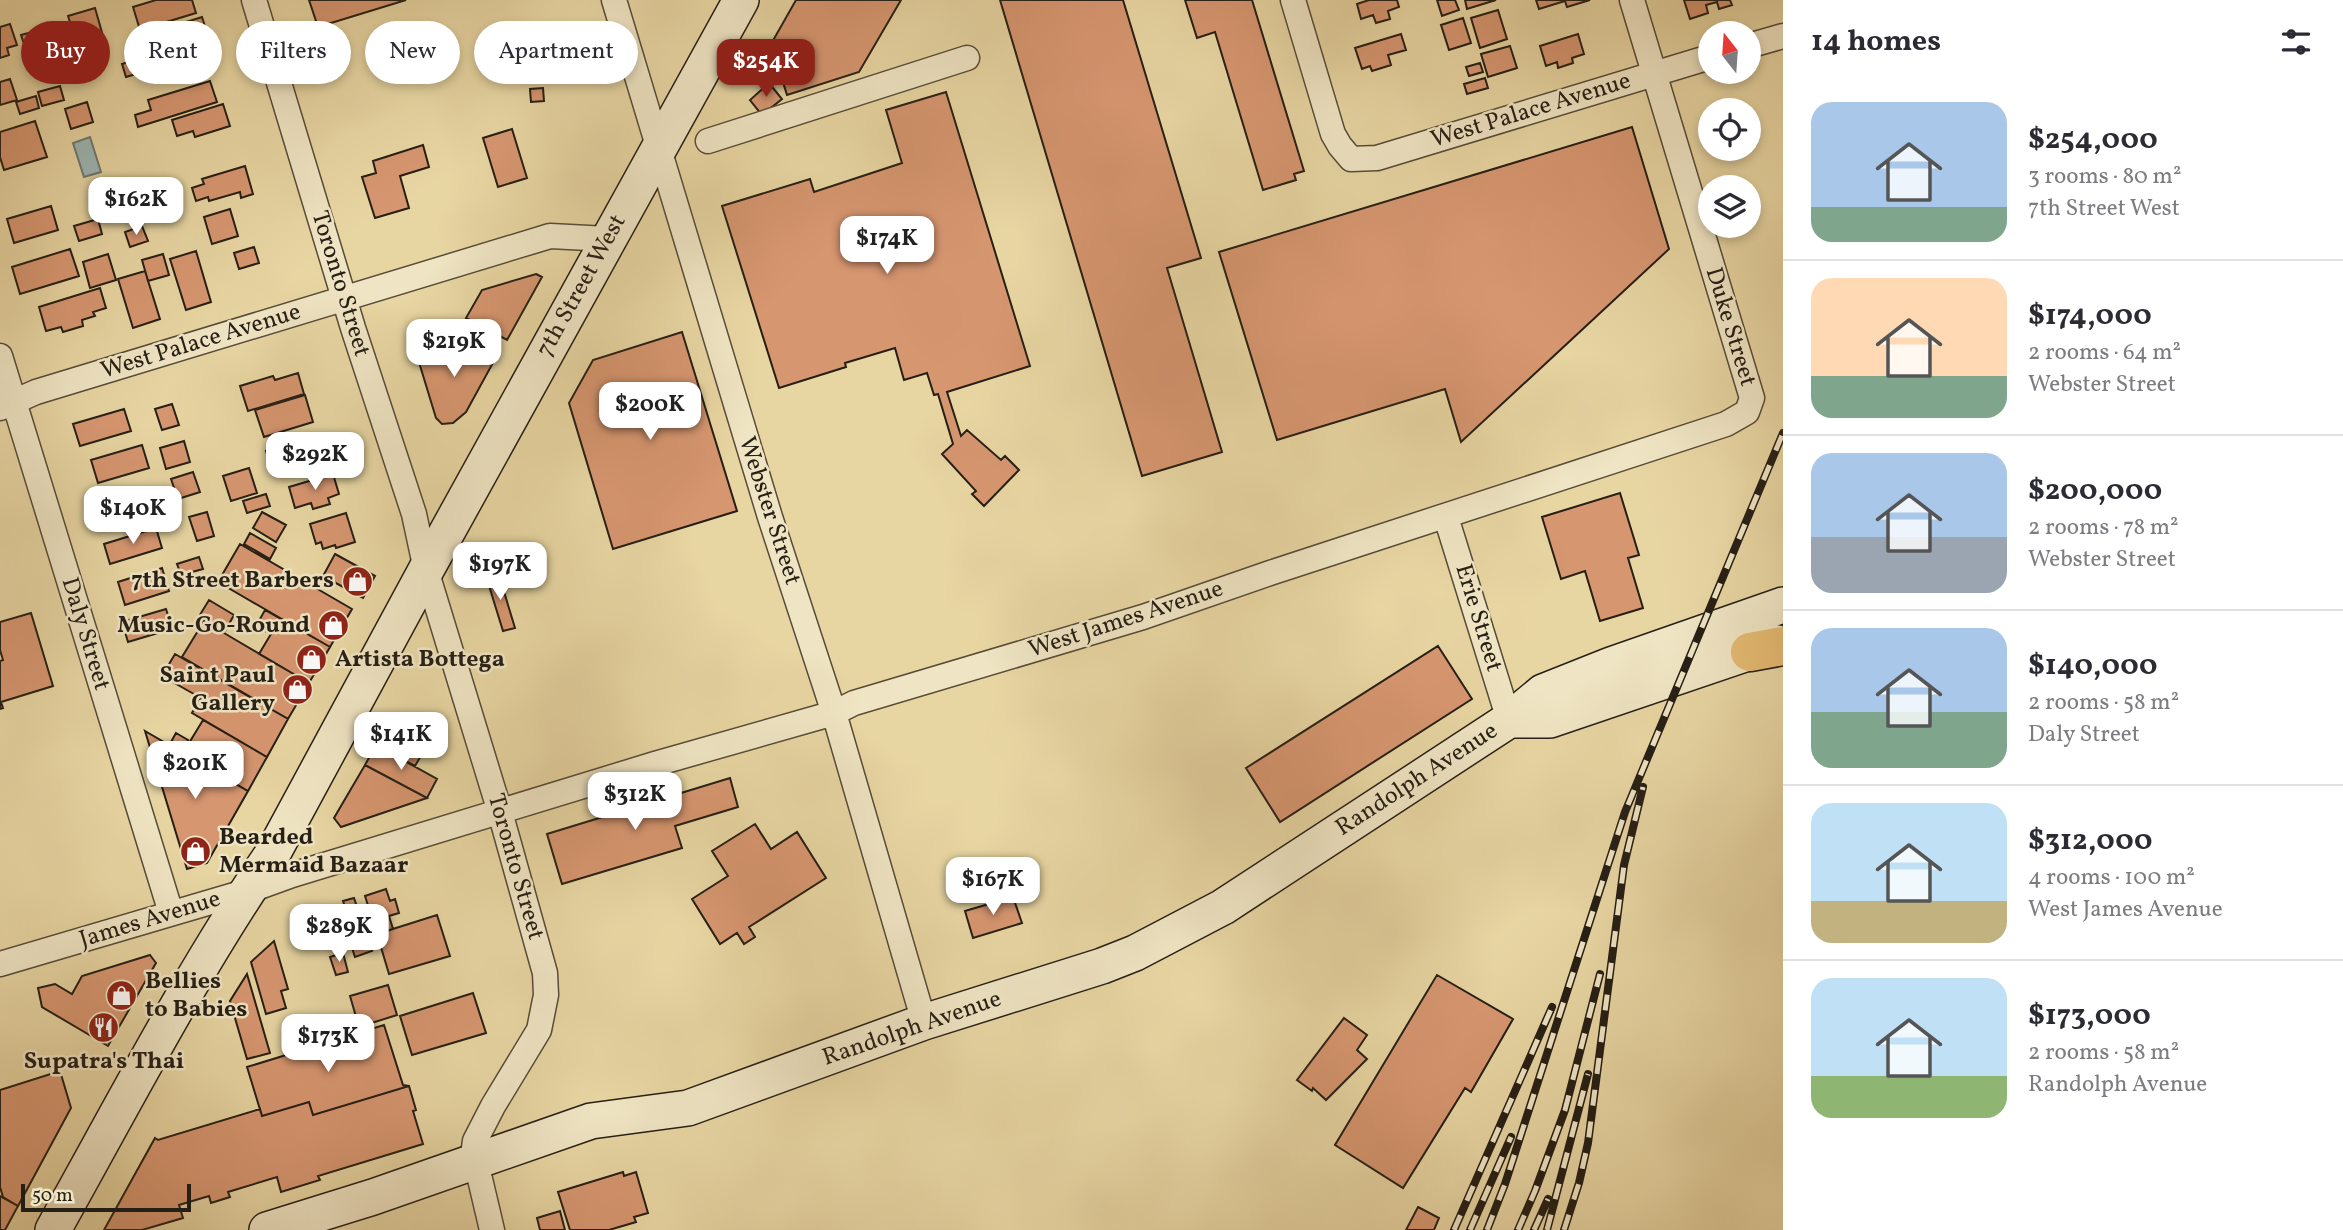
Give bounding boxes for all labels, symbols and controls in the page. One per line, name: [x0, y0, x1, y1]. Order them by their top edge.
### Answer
chip: Buy: [21, 21, 110, 84]
chip: Rent: [124, 21, 222, 84]
chip: Filters: [236, 21, 351, 84]
chip: New: [365, 21, 460, 84]
chip: Apartment: [474, 21, 638, 84]
north arrow: [1698, 21, 1760, 84]
map controls: [1698, 21, 1761, 238]
text: 14 homes: [1811, 21, 1941, 63]
icon: filters: [2277, 23, 2315, 61]
pin: $254K: [717, 40, 815, 99]
text: $254K: [733, 46, 799, 78]
street label: West Palace Avenue: [1427, 64, 1635, 158]
button: locate: [1698, 98, 1761, 161]
text: $254,000: [2028, 119, 2158, 161]
icon: home: [1867, 130, 1951, 214]
text: 3 rooms · 80 m²: [2028, 161, 2181, 193]
button: layers: [1698, 175, 1761, 238]
pin: $162K: [87, 177, 185, 237]
text: $162K: [104, 184, 168, 216]
text: 7th Street West: [2028, 193, 2180, 225]
street label: Toronto Street: [302, 207, 378, 361]
street label: 7th Street West: [529, 208, 635, 364]
pin: $174K: [838, 216, 936, 276]
text: $174K: [856, 223, 918, 255]
street label: Duke Street: [1696, 263, 1764, 391]
street label: West Palace Avenue: [97, 295, 305, 389]
text: $174,000: [2028, 295, 2152, 337]
icon: home: [1867, 306, 1951, 390]
pin: $219K: [405, 320, 503, 379]
text: $219K: [422, 326, 486, 358]
text: 2 rooms · 64 m²: [2028, 337, 2181, 369]
text: Webster Street: [2028, 369, 2176, 401]
pin: $200K: [601, 382, 699, 442]
text: $200K: [615, 389, 685, 421]
street label: Webster Street: [729, 432, 809, 590]
pin: $292K: [266, 433, 364, 492]
text: $292K: [282, 439, 348, 471]
text: $200,000: [2028, 470, 2162, 512]
icon: home: [1867, 481, 1951, 565]
pin: $140K: [84, 486, 182, 546]
text: $140K: [100, 493, 166, 525]
text: 2 rooms · 78 m²: [2028, 512, 2179, 544]
pin: $197K: [451, 542, 549, 602]
text: Webster Street: [2028, 544, 2176, 576]
text: $197K: [469, 549, 531, 581]
street label: Erie Street: [1446, 560, 1510, 676]
place label: 7th Street Barbers: [131, 564, 334, 598]
shop icon: 7th Street Barbers: [340, 564, 374, 598]
street label: West James Avenue: [1024, 572, 1228, 668]
street label: Daly Street: [52, 573, 118, 695]
place label: Music-Go-Round: [117, 609, 310, 643]
shop icon: Music-Go-Round: [316, 609, 350, 643]
shop icon: Artista Bottega: [295, 643, 329, 677]
place label: Artista Bottega: [335, 643, 505, 677]
text: $140,000: [2028, 645, 2158, 687]
icon: home: [1867, 656, 1951, 740]
place label: Saint Paul Gallery: [159, 659, 276, 721]
shop icon: Saint Paul Gallery: [281, 673, 315, 707]
text: 2 rooms · 58 m²: [2028, 687, 2179, 719]
pin: $141K: [352, 712, 450, 772]
street label: Randolph Avenue: [1329, 715, 1505, 845]
text: $141K: [370, 719, 432, 751]
text: Daly Street: [2028, 719, 2140, 751]
pin: $201K: [146, 742, 244, 801]
text: $201K: [163, 748, 227, 780]
pin: $312K: [586, 772, 684, 832]
text: $312K: [604, 779, 666, 811]
street label: Toronto Street: [478, 790, 552, 944]
text: $312,000: [2028, 820, 2152, 862]
place label: Bearded Mermaid Bazaar: [219, 821, 408, 883]
icon: home: [1867, 831, 1951, 915]
shop icon: Bearded Mermaid Bazaar: [179, 835, 213, 869]
pin: $167K: [944, 858, 1042, 917]
text: 4 rooms · 100 m²: [2028, 862, 2195, 894]
text: $167K: [962, 864, 1024, 896]
street label: James Avenue: [75, 882, 225, 958]
text: West James Avenue: [2028, 894, 2223, 926]
pin: $289K: [290, 904, 388, 964]
text: $289K: [306, 911, 372, 943]
place label: Bellies to Babies: [145, 965, 247, 1027]
shop icon: Bellies to Babies: [105, 979, 139, 1013]
street label: Randolph Avenue: [818, 982, 1006, 1076]
text: $173,000: [2028, 995, 2151, 1037]
icon: home: [1867, 1006, 1951, 1090]
restaurant icon: Supatra's Thai: [87, 1011, 121, 1045]
pin: $173K: [279, 1014, 377, 1074]
text: $173K: [297, 1021, 359, 1053]
text: 2 rooms · 58 m²: [2028, 1037, 2179, 1069]
place label: Supatra's Thai: [24, 1045, 184, 1079]
text: Randolph Avenue: [2028, 1069, 2207, 1101]
scale bar: [21, 1181, 191, 1213]
text: 50 m: [32, 1183, 73, 1209]

